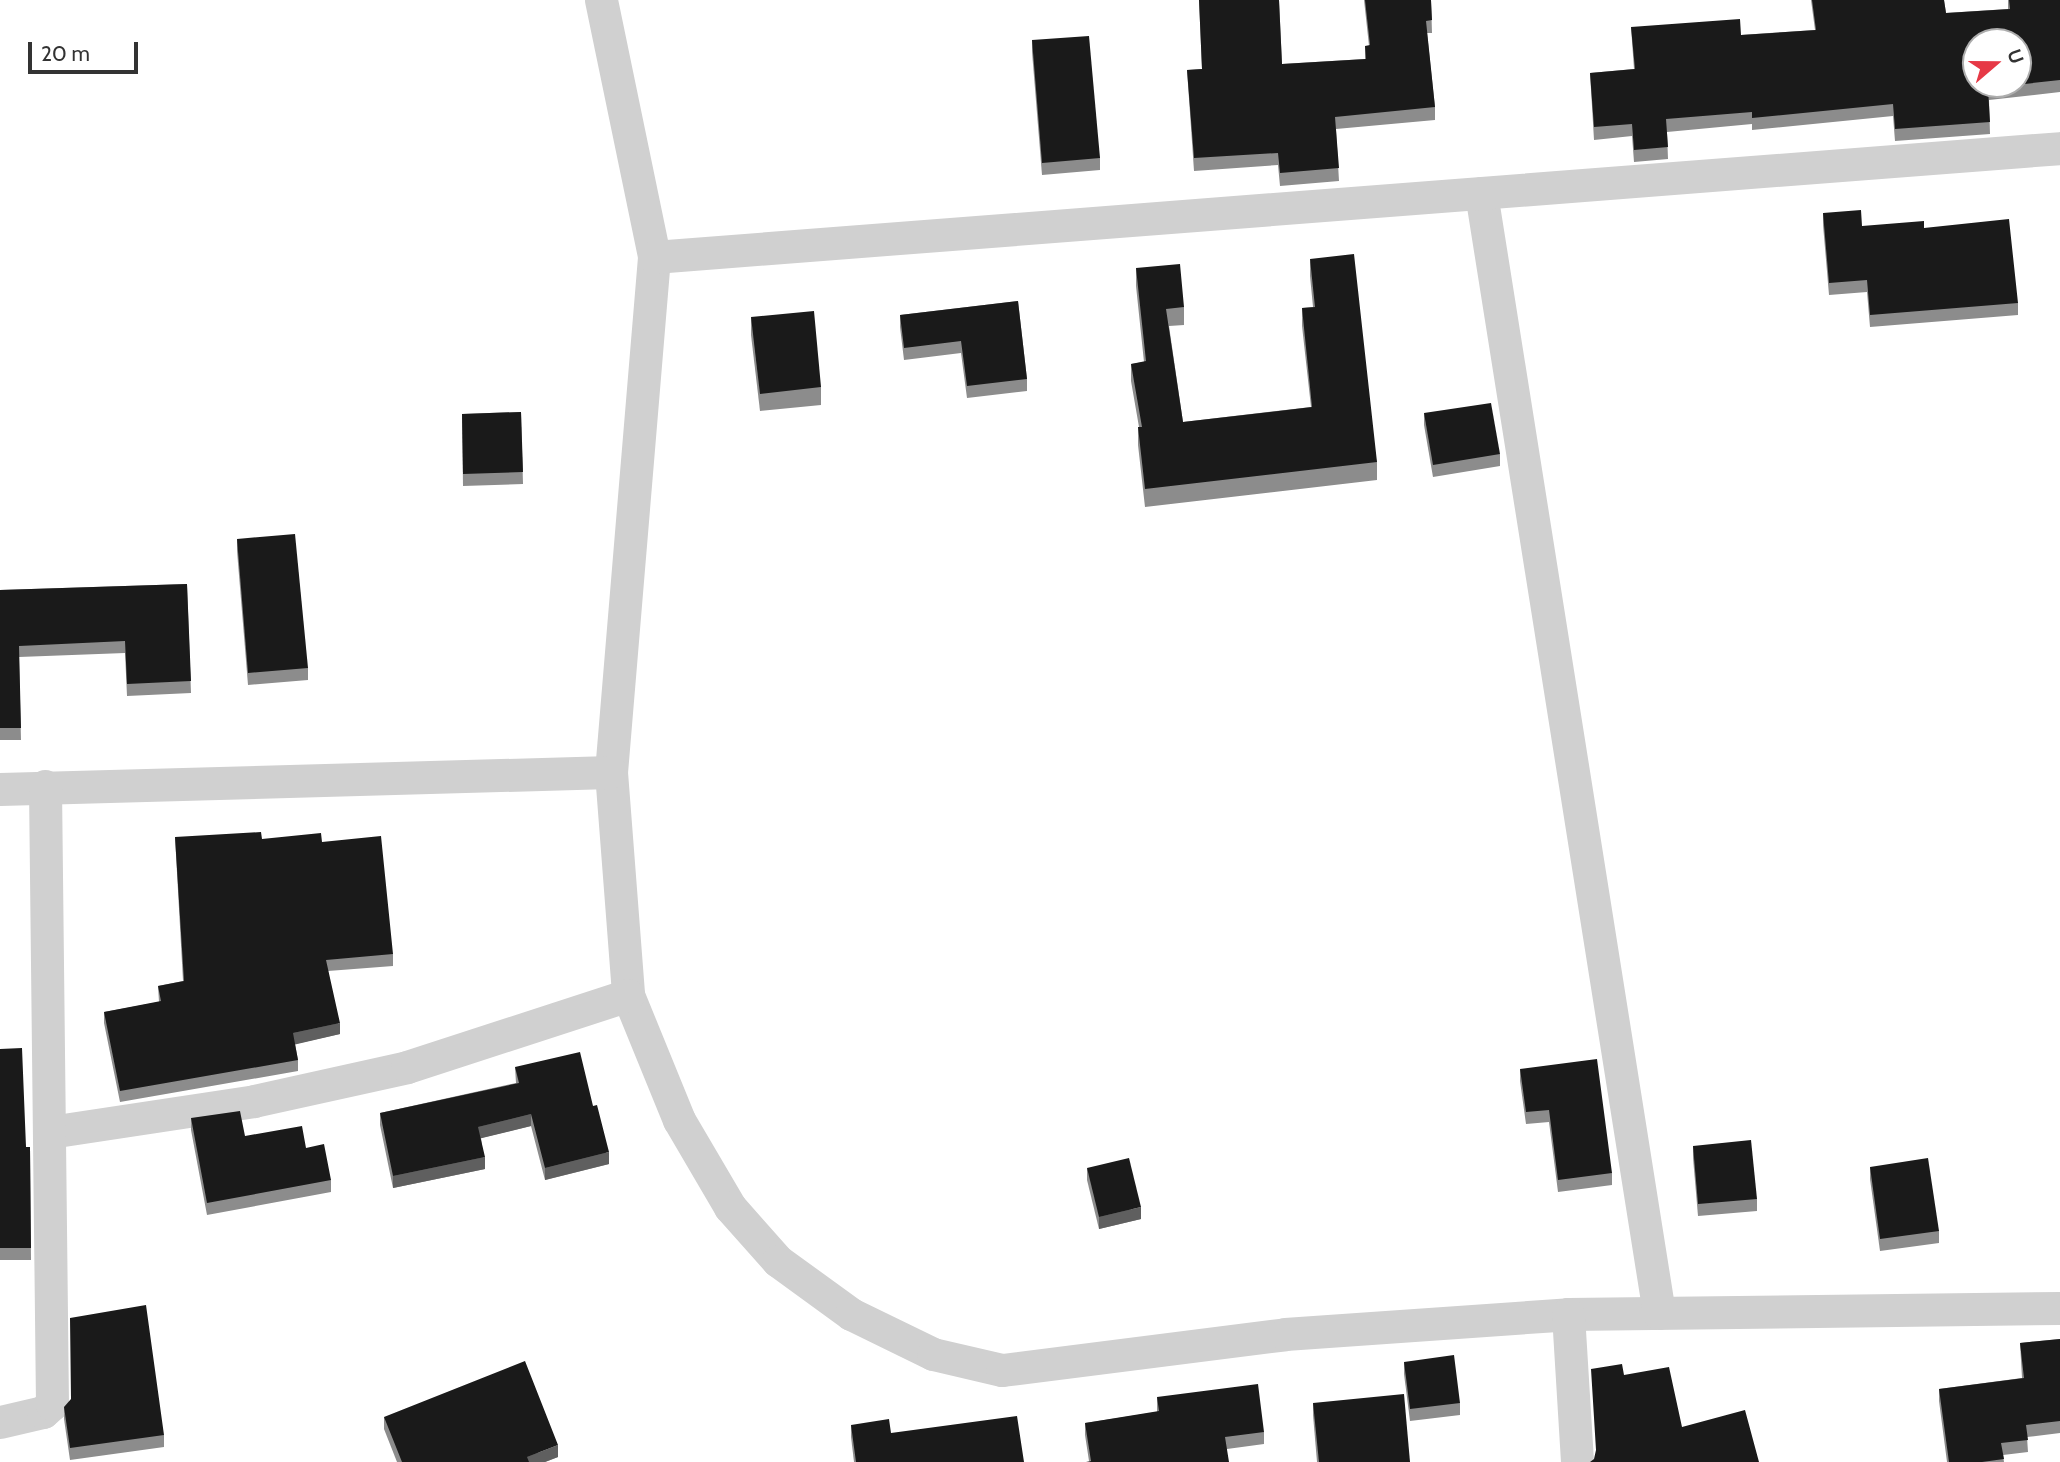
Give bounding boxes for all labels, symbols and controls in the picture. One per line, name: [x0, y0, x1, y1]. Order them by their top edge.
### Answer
scale bar: [32, 28, 142, 72]
north arrow: [1962, 28, 2032, 98]
text: 20 m: [41, 41, 90, 66]
text: U: [2002, 46, 2028, 67]

